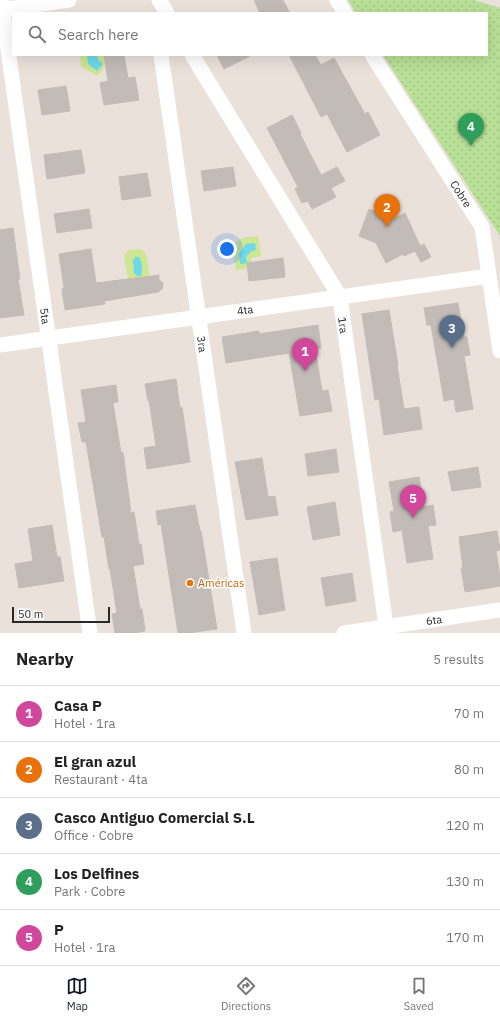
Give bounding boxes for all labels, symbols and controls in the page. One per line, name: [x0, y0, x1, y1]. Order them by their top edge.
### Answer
search box: [12, 12, 488, 56]
icon: search: [26, 23, 48, 45]
text: Search here: [58, 25, 138, 44]
pin: 4: [458, 113, 484, 146]
street label: Cobre: [447, 178, 475, 210]
pin: 2: [374, 194, 400, 227]
your location: [217, 239, 237, 259]
street label: 4ta: [236, 302, 254, 318]
street label: 5ta: [37, 307, 53, 325]
pin: 3: [439, 315, 465, 348]
street label: 1ra: [335, 316, 351, 334]
street label: 3ra: [194, 335, 210, 353]
pin: 1: [292, 338, 318, 371]
pin: 5: [400, 485, 426, 518]
place label: Américas: [198, 576, 244, 590]
marker: Américas: [185, 578, 195, 588]
scale bar: [12, 605, 110, 624]
text: 50 m: [18, 607, 43, 621]
street label: 6ta: [425, 612, 443, 628]
text: Nearby: [16, 648, 74, 670]
text: 5 results: [433, 651, 484, 668]
text: Casa P: [54, 696, 102, 715]
text: 1: [25, 705, 33, 722]
text: 70 m: [454, 705, 484, 722]
text: Hotel · 1ra: [54, 715, 116, 732]
text: El gran azul: [54, 752, 136, 771]
text: 2: [25, 761, 33, 778]
text: 80 m: [454, 761, 484, 778]
text: Restaurant · 4ta: [54, 771, 148, 788]
text: Casco Antiguo Comercial S.L: [54, 808, 255, 827]
text: 3: [25, 817, 33, 834]
text: 120 m: [446, 817, 484, 834]
text: Office · Cobre: [54, 827, 134, 844]
text: Los Delfines: [54, 864, 139, 883]
text: 4: [25, 873, 33, 890]
text: 130 m: [446, 873, 484, 890]
text: Park · Cobre: [54, 883, 125, 900]
text: P: [54, 920, 64, 939]
text: 5: [25, 929, 33, 946]
text: 170 m: [446, 929, 484, 946]
text: Hotel · 1ra: [54, 939, 116, 956]
tab: Map: [66, 975, 88, 1013]
tab: Directions: [221, 975, 271, 1013]
tab: Saved: [404, 975, 434, 1013]

